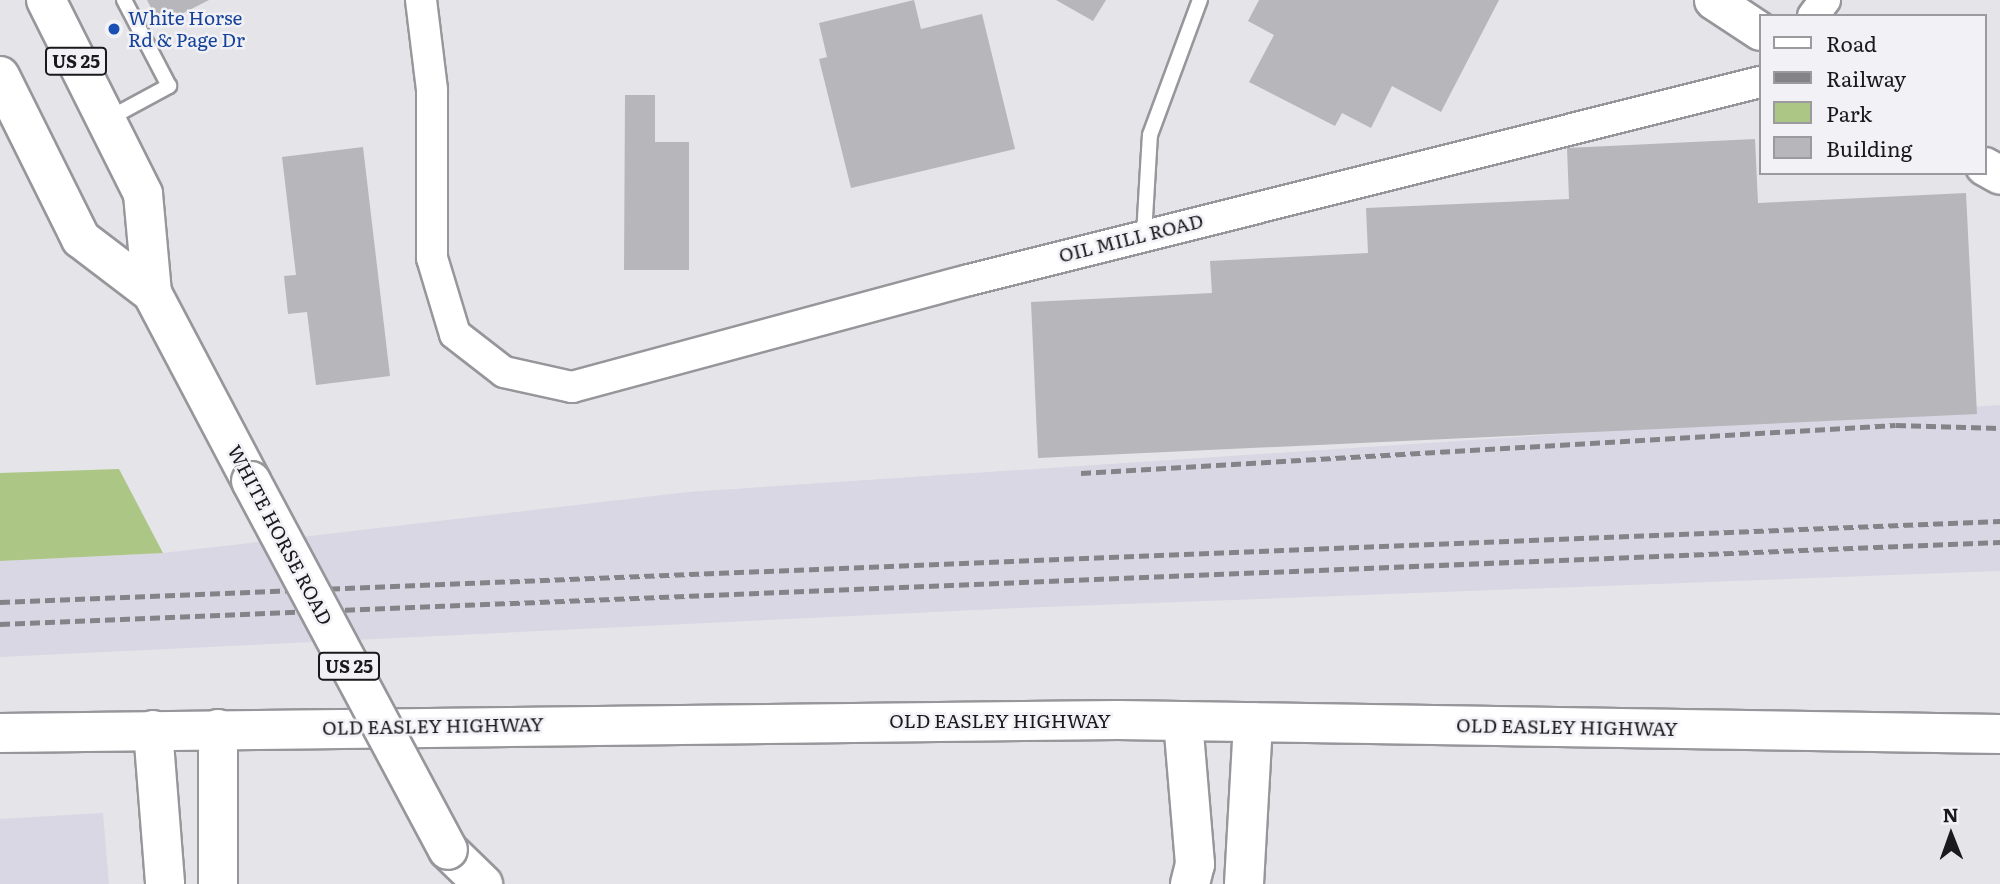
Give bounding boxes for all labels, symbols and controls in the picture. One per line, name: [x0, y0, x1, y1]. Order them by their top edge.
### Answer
place label: White Horse Rd & Page Dr: [128, 7, 245, 51]
legend: [1758, 14, 1986, 175]
marker: White Horse Rd & Page Dr: [106, 21, 122, 37]
text: Road: [1826, 27, 1877, 58]
road number: US 25: [44, 46, 108, 76]
text: Railway: [1826, 62, 1906, 93]
text: Park: [1826, 97, 1872, 128]
text: Building: [1826, 132, 1912, 163]
street label: OIL MILL ROAD: [1056, 209, 1206, 267]
street label: WHITE HORSE ROAD: [223, 441, 337, 629]
road number: US 25: [318, 652, 380, 680]
street label: OLD EASLEY HIGHWAY: [889, 710, 1111, 732]
street label: OLD EASLEY HIGHWAY: [322, 713, 544, 739]
street label: OLD EASLEY HIGHWAY: [1456, 714, 1678, 740]
north arrow: [1916, 800, 1986, 870]
text: N: [1942, 800, 1959, 828]

